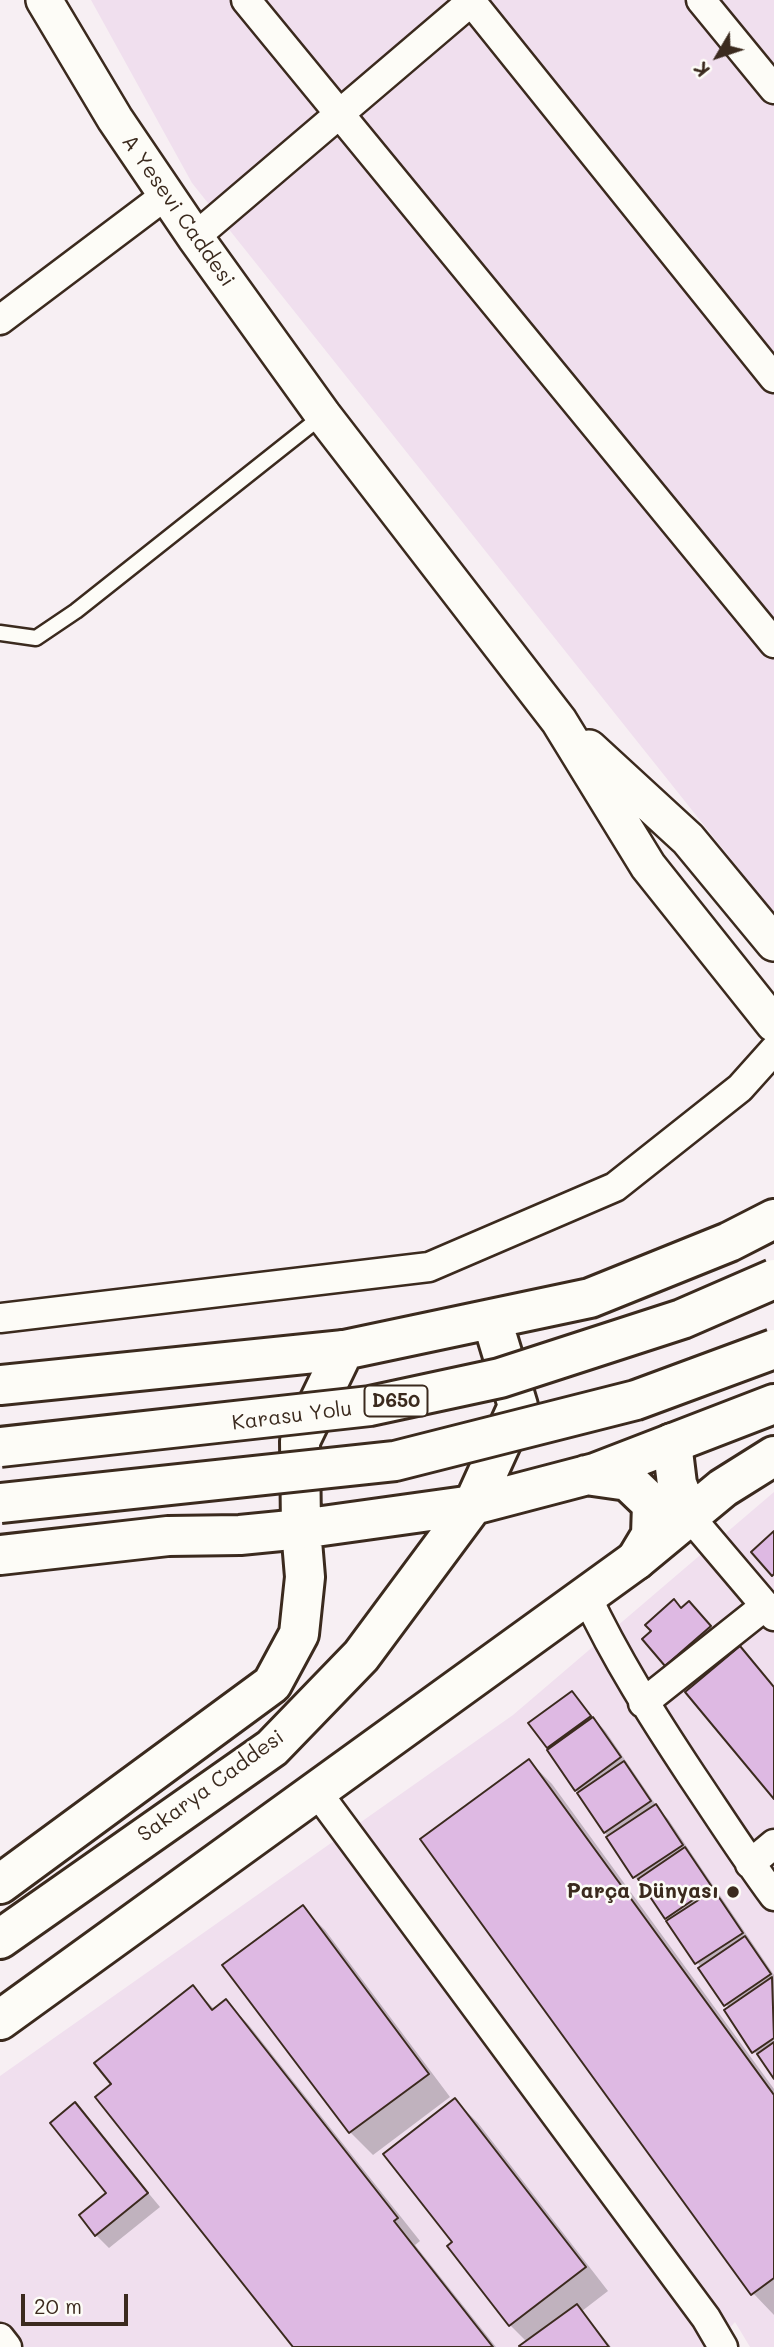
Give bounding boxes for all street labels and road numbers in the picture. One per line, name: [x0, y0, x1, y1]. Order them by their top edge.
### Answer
street label: A Yesevi Caddesi: [116, 130, 240, 292]
road number: D650: [364, 1386, 428, 1416]
street label: Karasu Yolu: [230, 1396, 354, 1436]
street label: Sakarya Caddesi: [133, 1724, 289, 1848]

